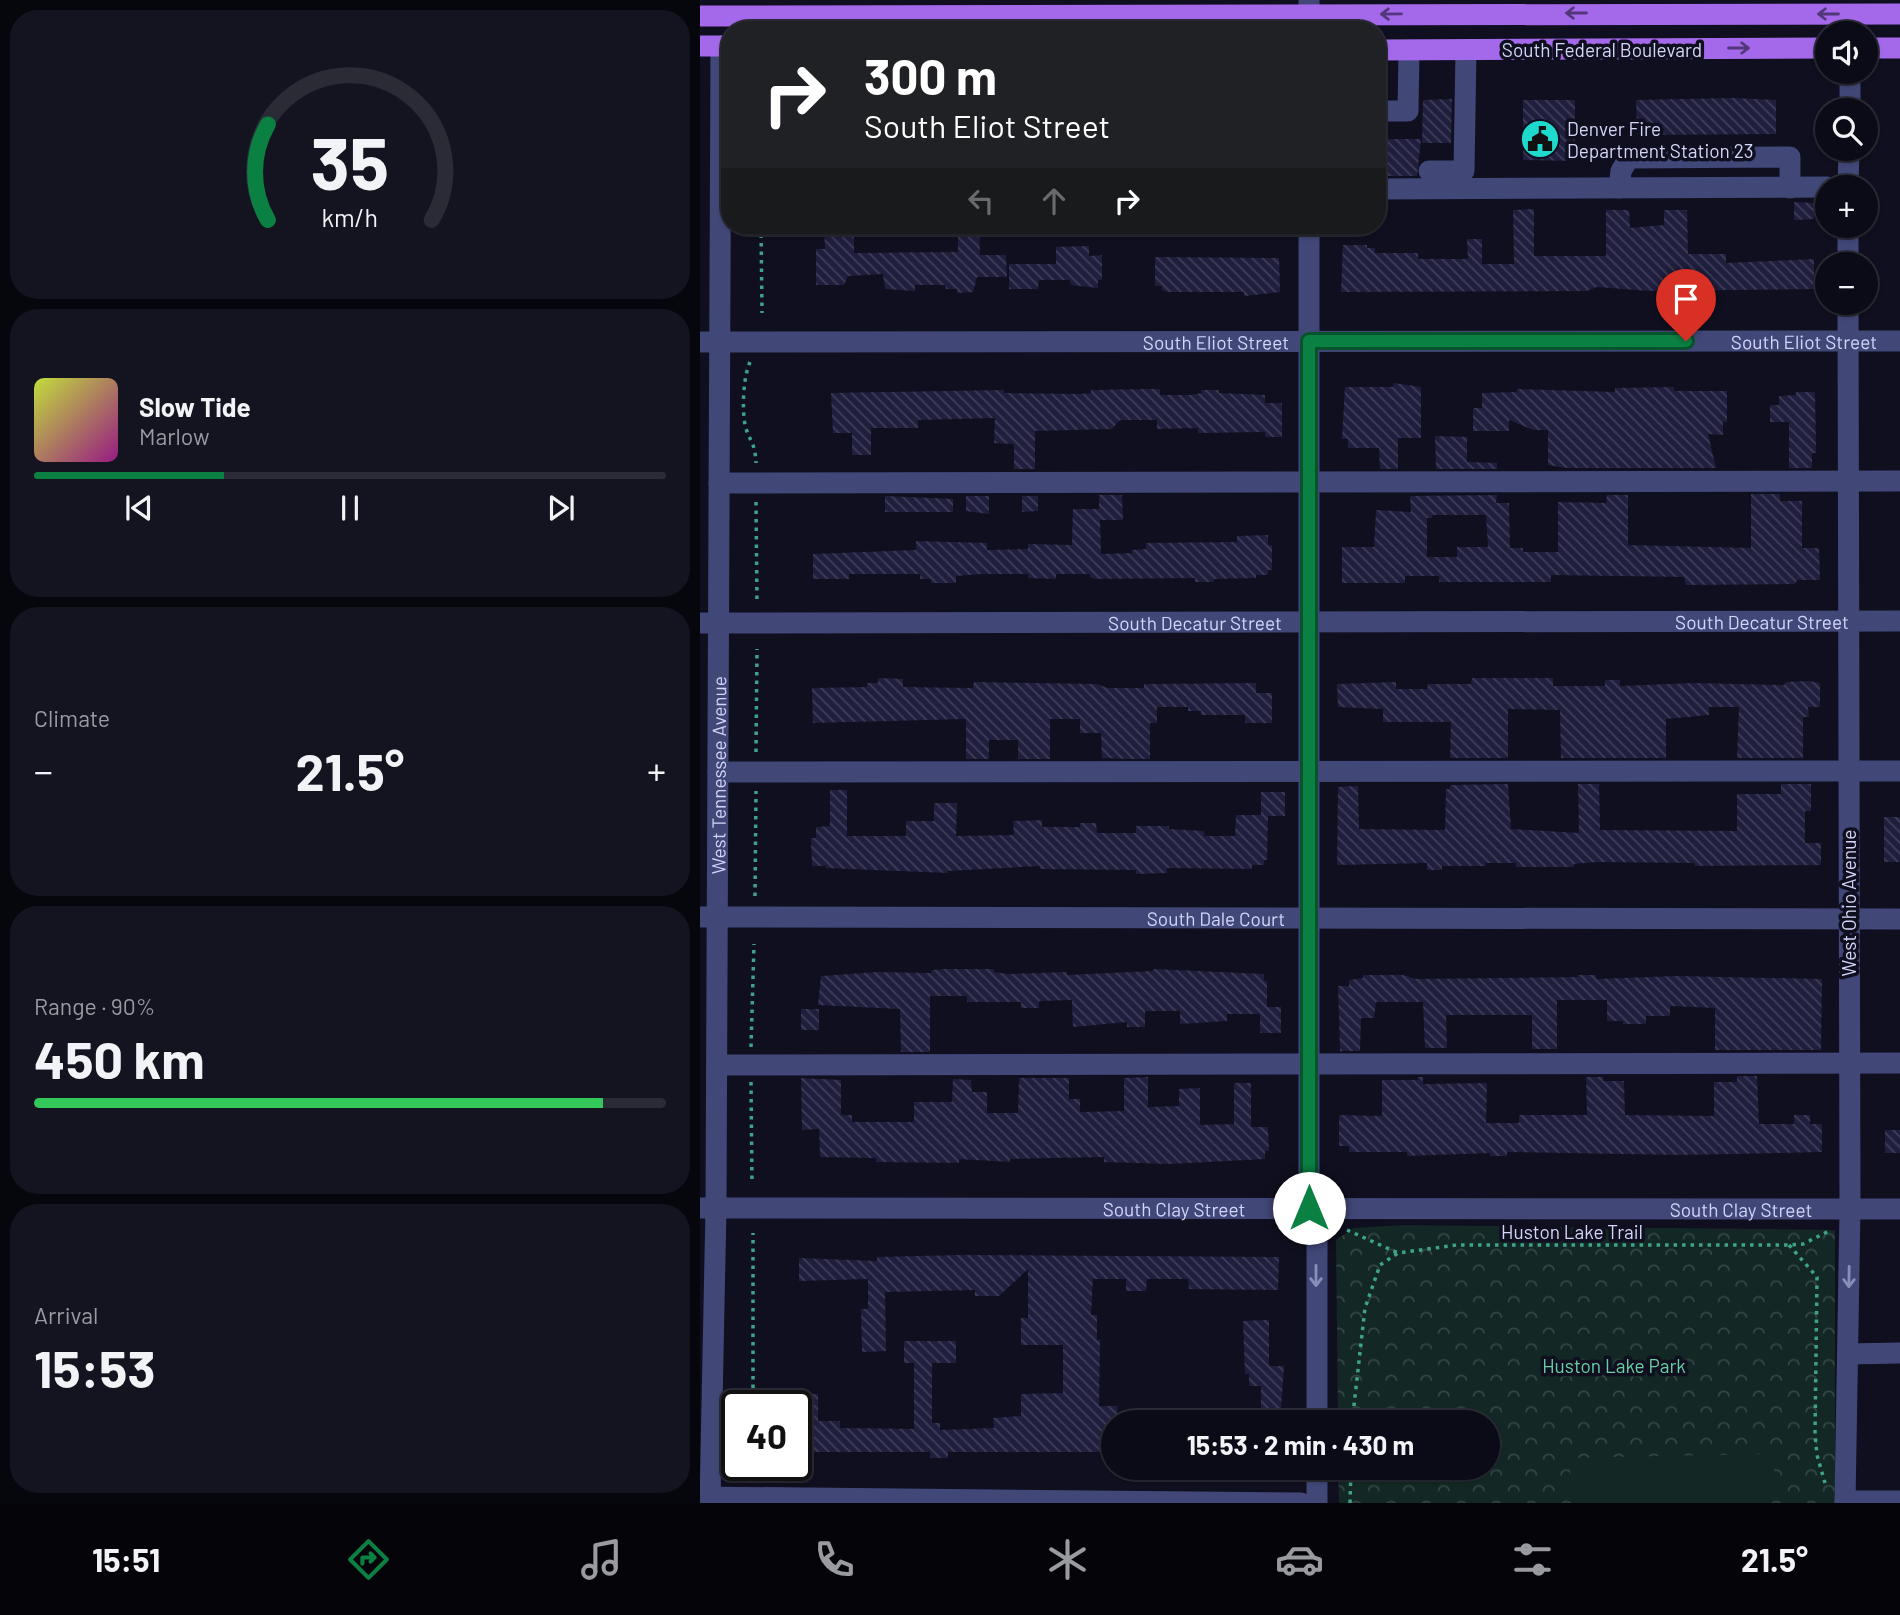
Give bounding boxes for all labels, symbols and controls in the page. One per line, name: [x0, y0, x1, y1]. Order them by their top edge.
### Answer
one-way arrow: [1565, 6, 1588, 20]
one-way arrow: [1380, 7, 1403, 20]
one-way arrow: [1817, 7, 1840, 21]
map controls: [1815, 21, 1878, 315]
button: sound: [1815, 21, 1878, 84]
street label: South Federal Boulevard: [1502, 38, 1702, 61]
one-way arrow: [1728, 42, 1751, 55]
text: 300 m: [864, 46, 997, 105]
icon: right: [749, 49, 840, 140]
button: search: [1815, 98, 1878, 161]
text: South Eliot Street: [864, 106, 1110, 144]
place label: Denver Fire Department Station 23: [1567, 117, 1754, 162]
text: 35: [311, 118, 389, 206]
public building icon: Denver Fire Department Station 23: [1519, 118, 1561, 160]
button: +: [1815, 175, 1878, 238]
icon: left: [962, 182, 1000, 220]
icon: ahead: [1035, 182, 1073, 220]
icon: right: [1108, 182, 1146, 220]
text: km/h: [322, 202, 378, 232]
button: −: [1815, 252, 1878, 315]
pin: [1656, 269, 1716, 341]
icon: arrive: [1667, 280, 1705, 318]
street label: South Eliot Street: [1143, 330, 1289, 353]
street label: South Eliot Street: [1731, 330, 1877, 353]
text: Slow Tide: [139, 391, 251, 422]
text: Marlow: [139, 422, 210, 450]
icon: previous: [120, 489, 158, 527]
icon: pause: [331, 489, 369, 527]
icon: next: [542, 489, 580, 527]
street label: South Decatur Street: [1675, 610, 1849, 633]
street label: South Decatur Street: [1108, 611, 1282, 634]
street label: West Tennessee Avenue: [706, 676, 730, 874]
text: Climate: [34, 704, 110, 732]
text: 21.5°: [296, 739, 404, 801]
text: −: [34, 747, 53, 793]
text: +: [647, 747, 666, 793]
street label: West Ohio Avenue: [1837, 830, 1860, 977]
street label: South Dale Court: [1147, 906, 1285, 929]
text: Range · 90%: [34, 992, 155, 1020]
text: 450 km: [34, 1027, 205, 1089]
position arrow: [1272, 1171, 1346, 1245]
street label: South Clay Street: [1103, 1197, 1245, 1220]
street label: South Clay Street: [1670, 1197, 1812, 1220]
street label: Huston Lake Trail: [1501, 1220, 1643, 1243]
one-way arrow: [1309, 1265, 1323, 1288]
one-way arrow: [1842, 1266, 1856, 1289]
text: Arrival: [34, 1301, 98, 1329]
text: 15:53: [34, 1336, 155, 1398]
park label: Huston Lake Park: [1542, 1354, 1686, 1377]
speed limit sign: 40: [721, 1390, 812, 1481]
text: 15:53 · 2 min · 430 m: [1187, 1429, 1414, 1460]
icon: directions: [344, 1535, 393, 1584]
icon: music: [577, 1535, 626, 1584]
icon: phone: [810, 1535, 859, 1584]
icon: climate: [1043, 1535, 1092, 1584]
icon: car: [1275, 1535, 1324, 1584]
icon: filters: [1508, 1535, 1557, 1584]
text: 15:51: [92, 1540, 160, 1578]
text: 21.5°: [1741, 1540, 1808, 1578]

